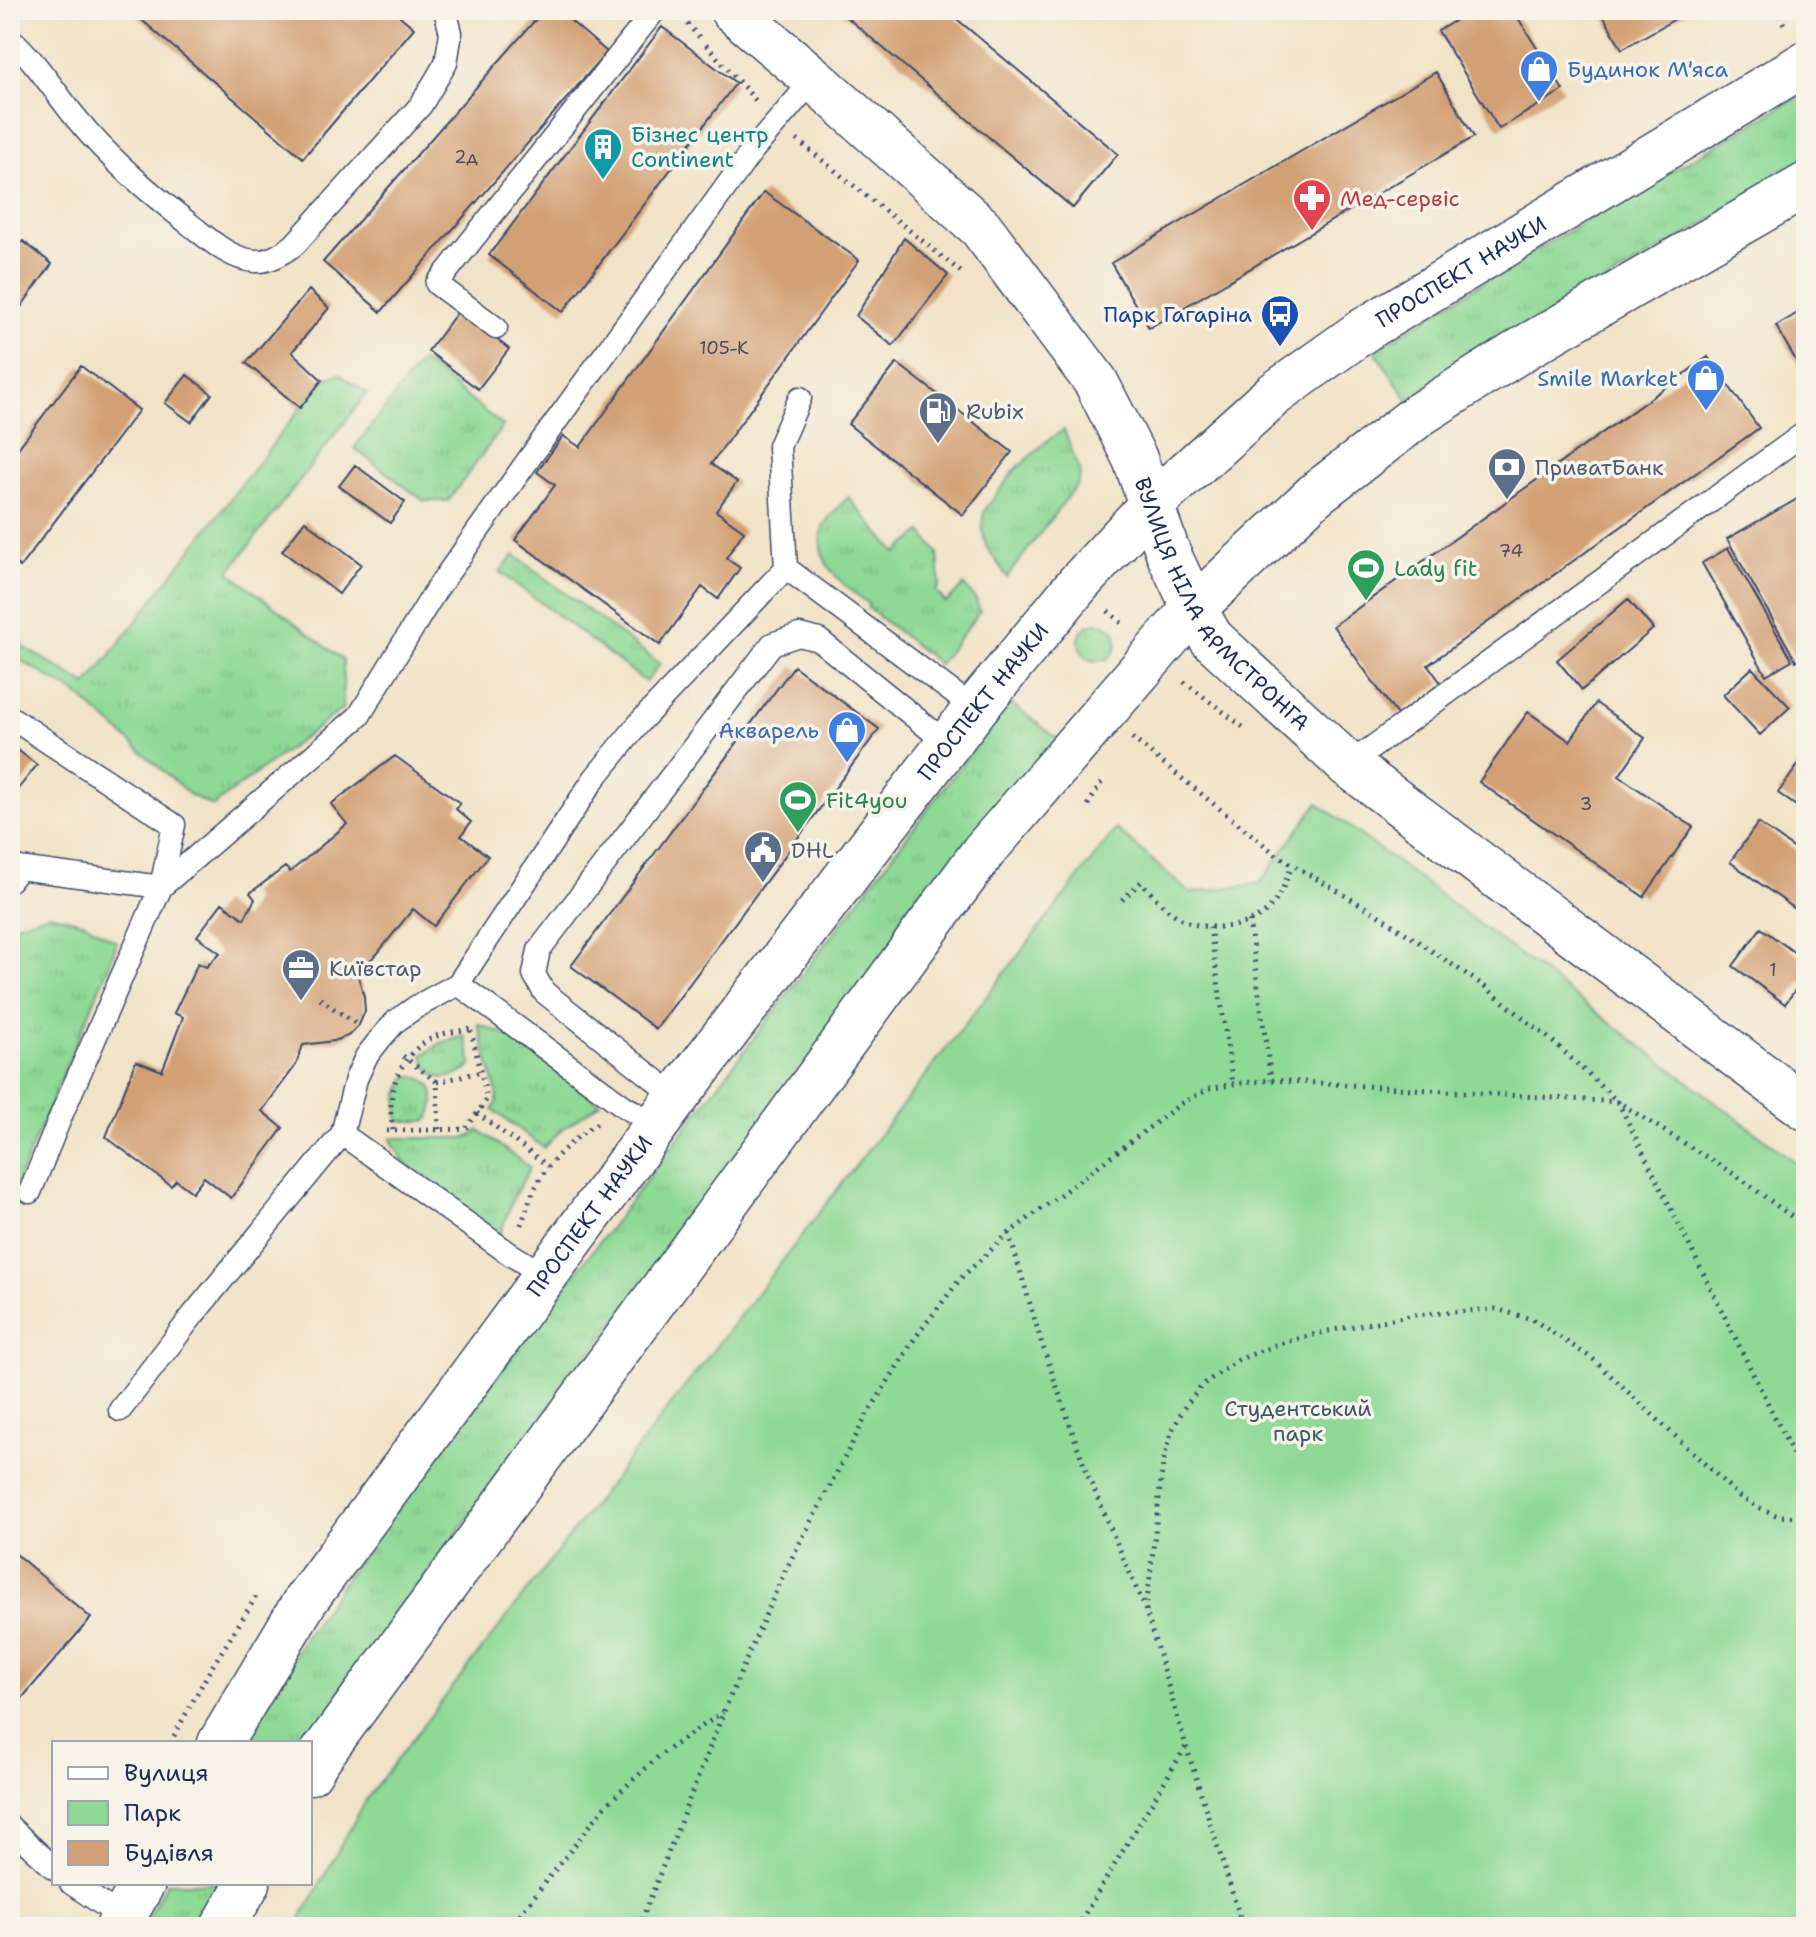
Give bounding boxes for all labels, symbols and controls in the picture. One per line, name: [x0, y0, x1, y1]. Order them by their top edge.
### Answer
shop icon: Будинок М'яса: [1518, 48, 1560, 103]
place label: Будинок М'яса: [1567, 55, 1729, 84]
place label: Бізнес центр Continent: [631, 120, 769, 174]
building icon: Бізнес центр Continent: [582, 126, 624, 181]
house number: 2д: [454, 145, 479, 169]
pharmacy icon: Мед-сервіс: [1291, 177, 1333, 232]
place label: Мед-сервіс: [1340, 184, 1460, 213]
street label: ПРОСПЕКТ НАУКИ: [1370, 209, 1551, 334]
bus stop icon: Парк Гагаріна: [1259, 293, 1301, 348]
place label: Парк Гагаріна: [1103, 300, 1252, 329]
house number: 105-К: [699, 336, 749, 360]
shop icon: Smile Market: [1685, 357, 1727, 412]
place label: Smile Market: [1537, 364, 1678, 393]
fuel station icon: Rubix: [917, 390, 959, 445]
place label: Rubix: [966, 397, 1024, 426]
bank icon: ПриватБанк: [1486, 446, 1528, 501]
place label: ПриватБанк: [1535, 453, 1664, 482]
street label: ВУЛИЦЯ НІЛА АРМСТРОНГА: [1128, 473, 1316, 737]
house number: 74: [1499, 539, 1523, 563]
sports icon: Lady fit: [1345, 547, 1387, 602]
place label: Lady fit: [1394, 554, 1477, 583]
street label: ПРОСПЕКТ НАУКИ: [911, 617, 1055, 786]
shop icon: Акварель: [826, 709, 868, 764]
place label: Акварель: [718, 716, 819, 745]
sports icon: Fit4you: [777, 779, 819, 834]
place label: Fit4you: [826, 786, 908, 815]
house number: 3: [1580, 792, 1592, 816]
public building icon: DHL: [742, 829, 784, 884]
place label: DHL: [791, 836, 834, 865]
office icon: Київстар: [280, 947, 322, 1002]
place label: Київстар: [329, 954, 422, 983]
house number: 1: [1769, 958, 1777, 982]
street label: ПРОСПЕКТ НАУКИ: [520, 1129, 658, 1303]
park label: Студентський парк: [1224, 1394, 1372, 1448]
legend: [52, 1741, 312, 1885]
text: Вулиця: [124, 1757, 209, 1789]
text: Парк: [124, 1797, 181, 1829]
text: Будівля: [124, 1837, 214, 1869]

